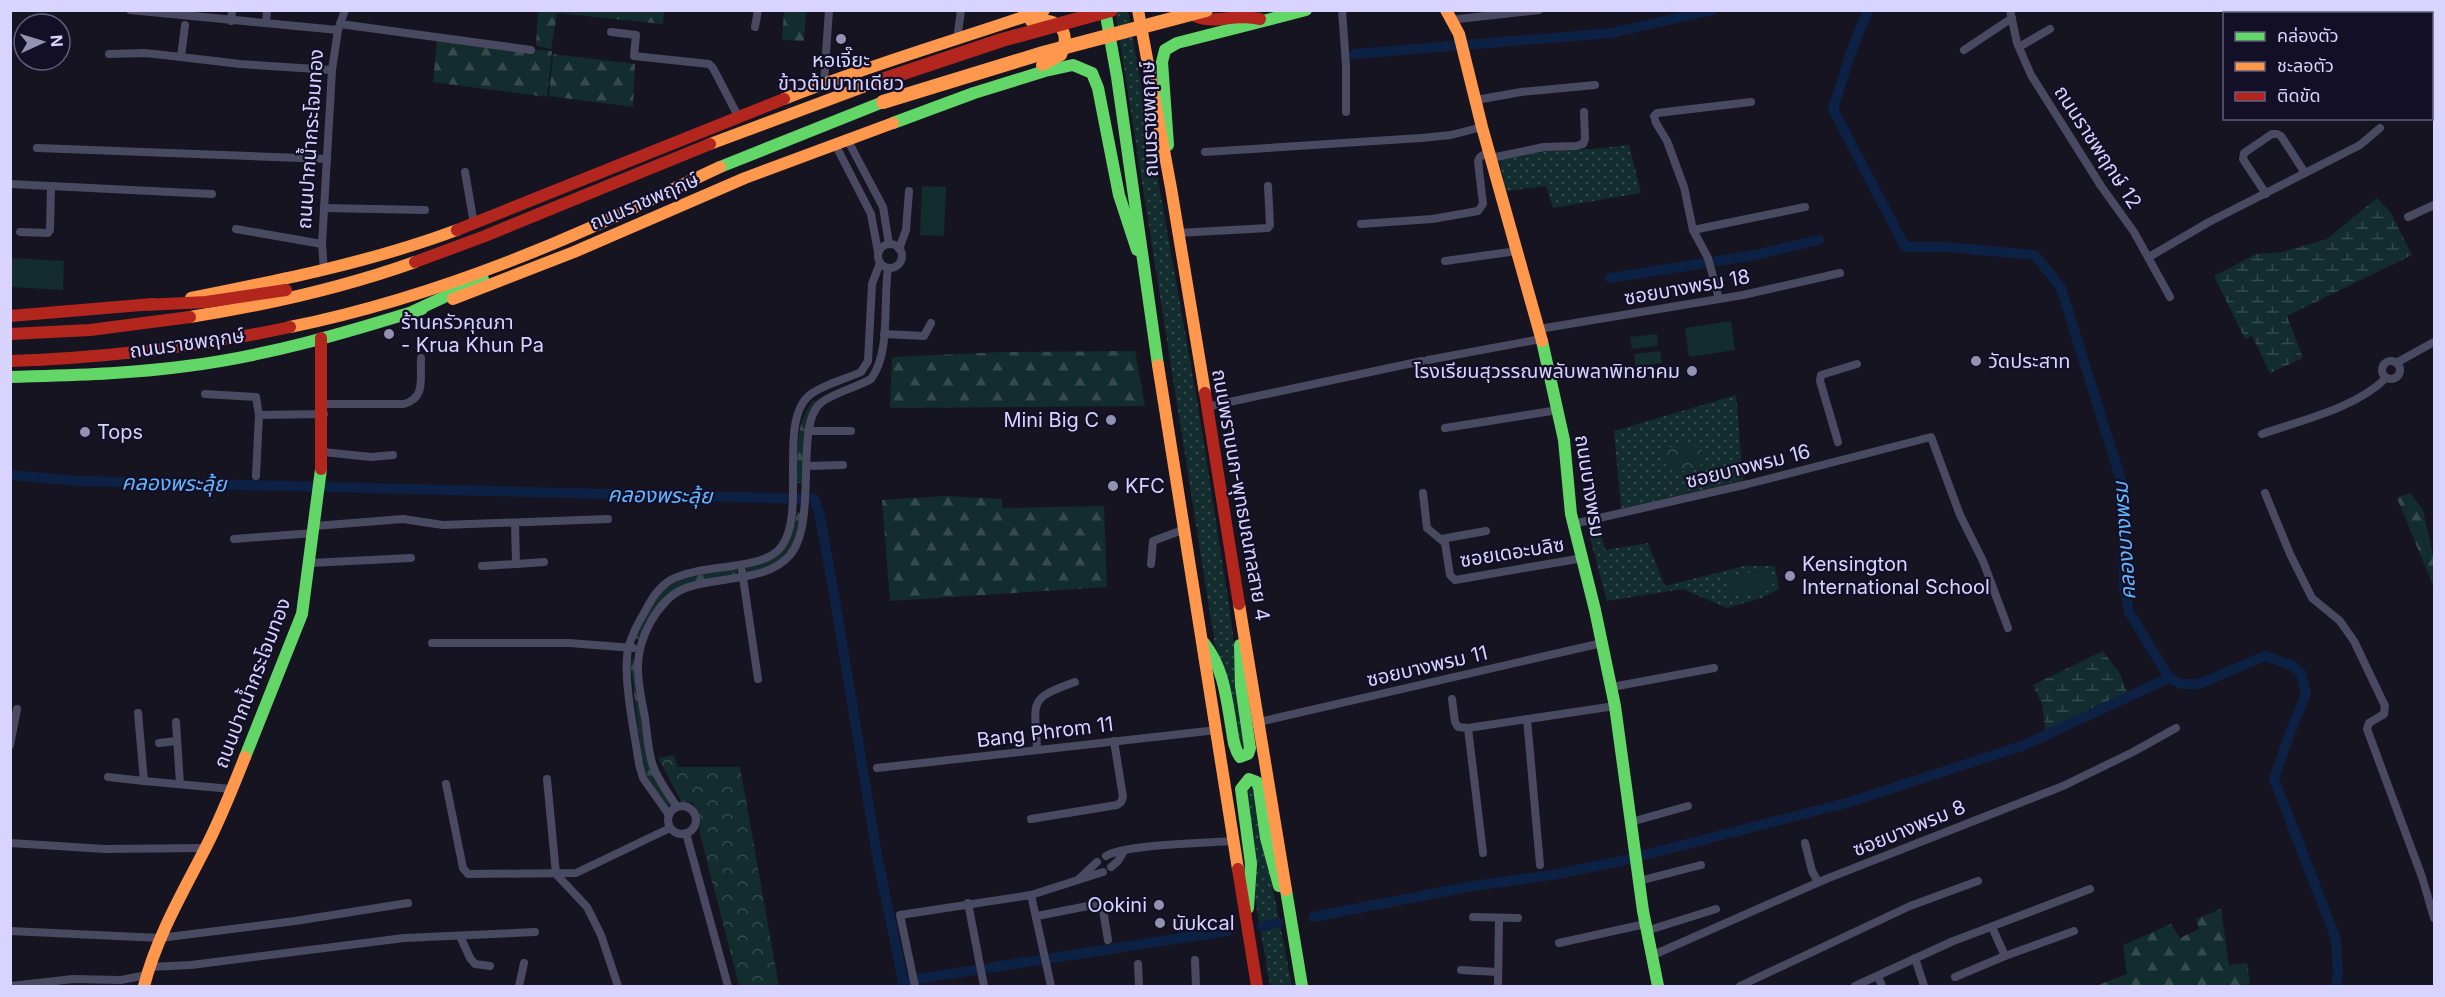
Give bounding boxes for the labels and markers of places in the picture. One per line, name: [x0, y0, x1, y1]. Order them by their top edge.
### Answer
marker: หอเจี๊ยะ ข้าวต้มบาทเดียว: [834, 32, 848, 46]
place label: หอเจี๊ยะ ข้าวต้มบาทเดียว: [778, 46, 904, 95]
place label: ร้านครัวคุณภา - Krua Khun Pa: [401, 310, 544, 357]
marker: ร้านครัวคุณภา - Krua Khun Pa: [382, 327, 396, 341]
place label: วัดประสาท: [1988, 349, 2071, 373]
marker: วัดประสาท: [1969, 354, 1983, 368]
place label: โรงเรียนสุวรรณพลับพลาพิทยาคม: [1413, 359, 1680, 383]
marker: โรงเรียนสุวรรณพลับพลาพิทยาคม: [1685, 364, 1699, 378]
place label: Mini Big C: [1003, 408, 1099, 432]
marker: Mini Big C: [1104, 413, 1118, 427]
place label: Tops: [97, 420, 143, 444]
marker: Tops: [78, 425, 92, 439]
place label: KFC: [1125, 474, 1165, 498]
marker: KFC: [1106, 479, 1120, 493]
place label: Kensington International School: [1802, 552, 1990, 599]
marker: Kensington International School: [1783, 569, 1797, 583]
place label: Ookini: [1087, 893, 1147, 917]
marker: Ookini: [1152, 898, 1166, 912]
place label: นับkcal: [1172, 911, 1235, 935]
marker: นับkcal: [1153, 916, 1167, 930]

